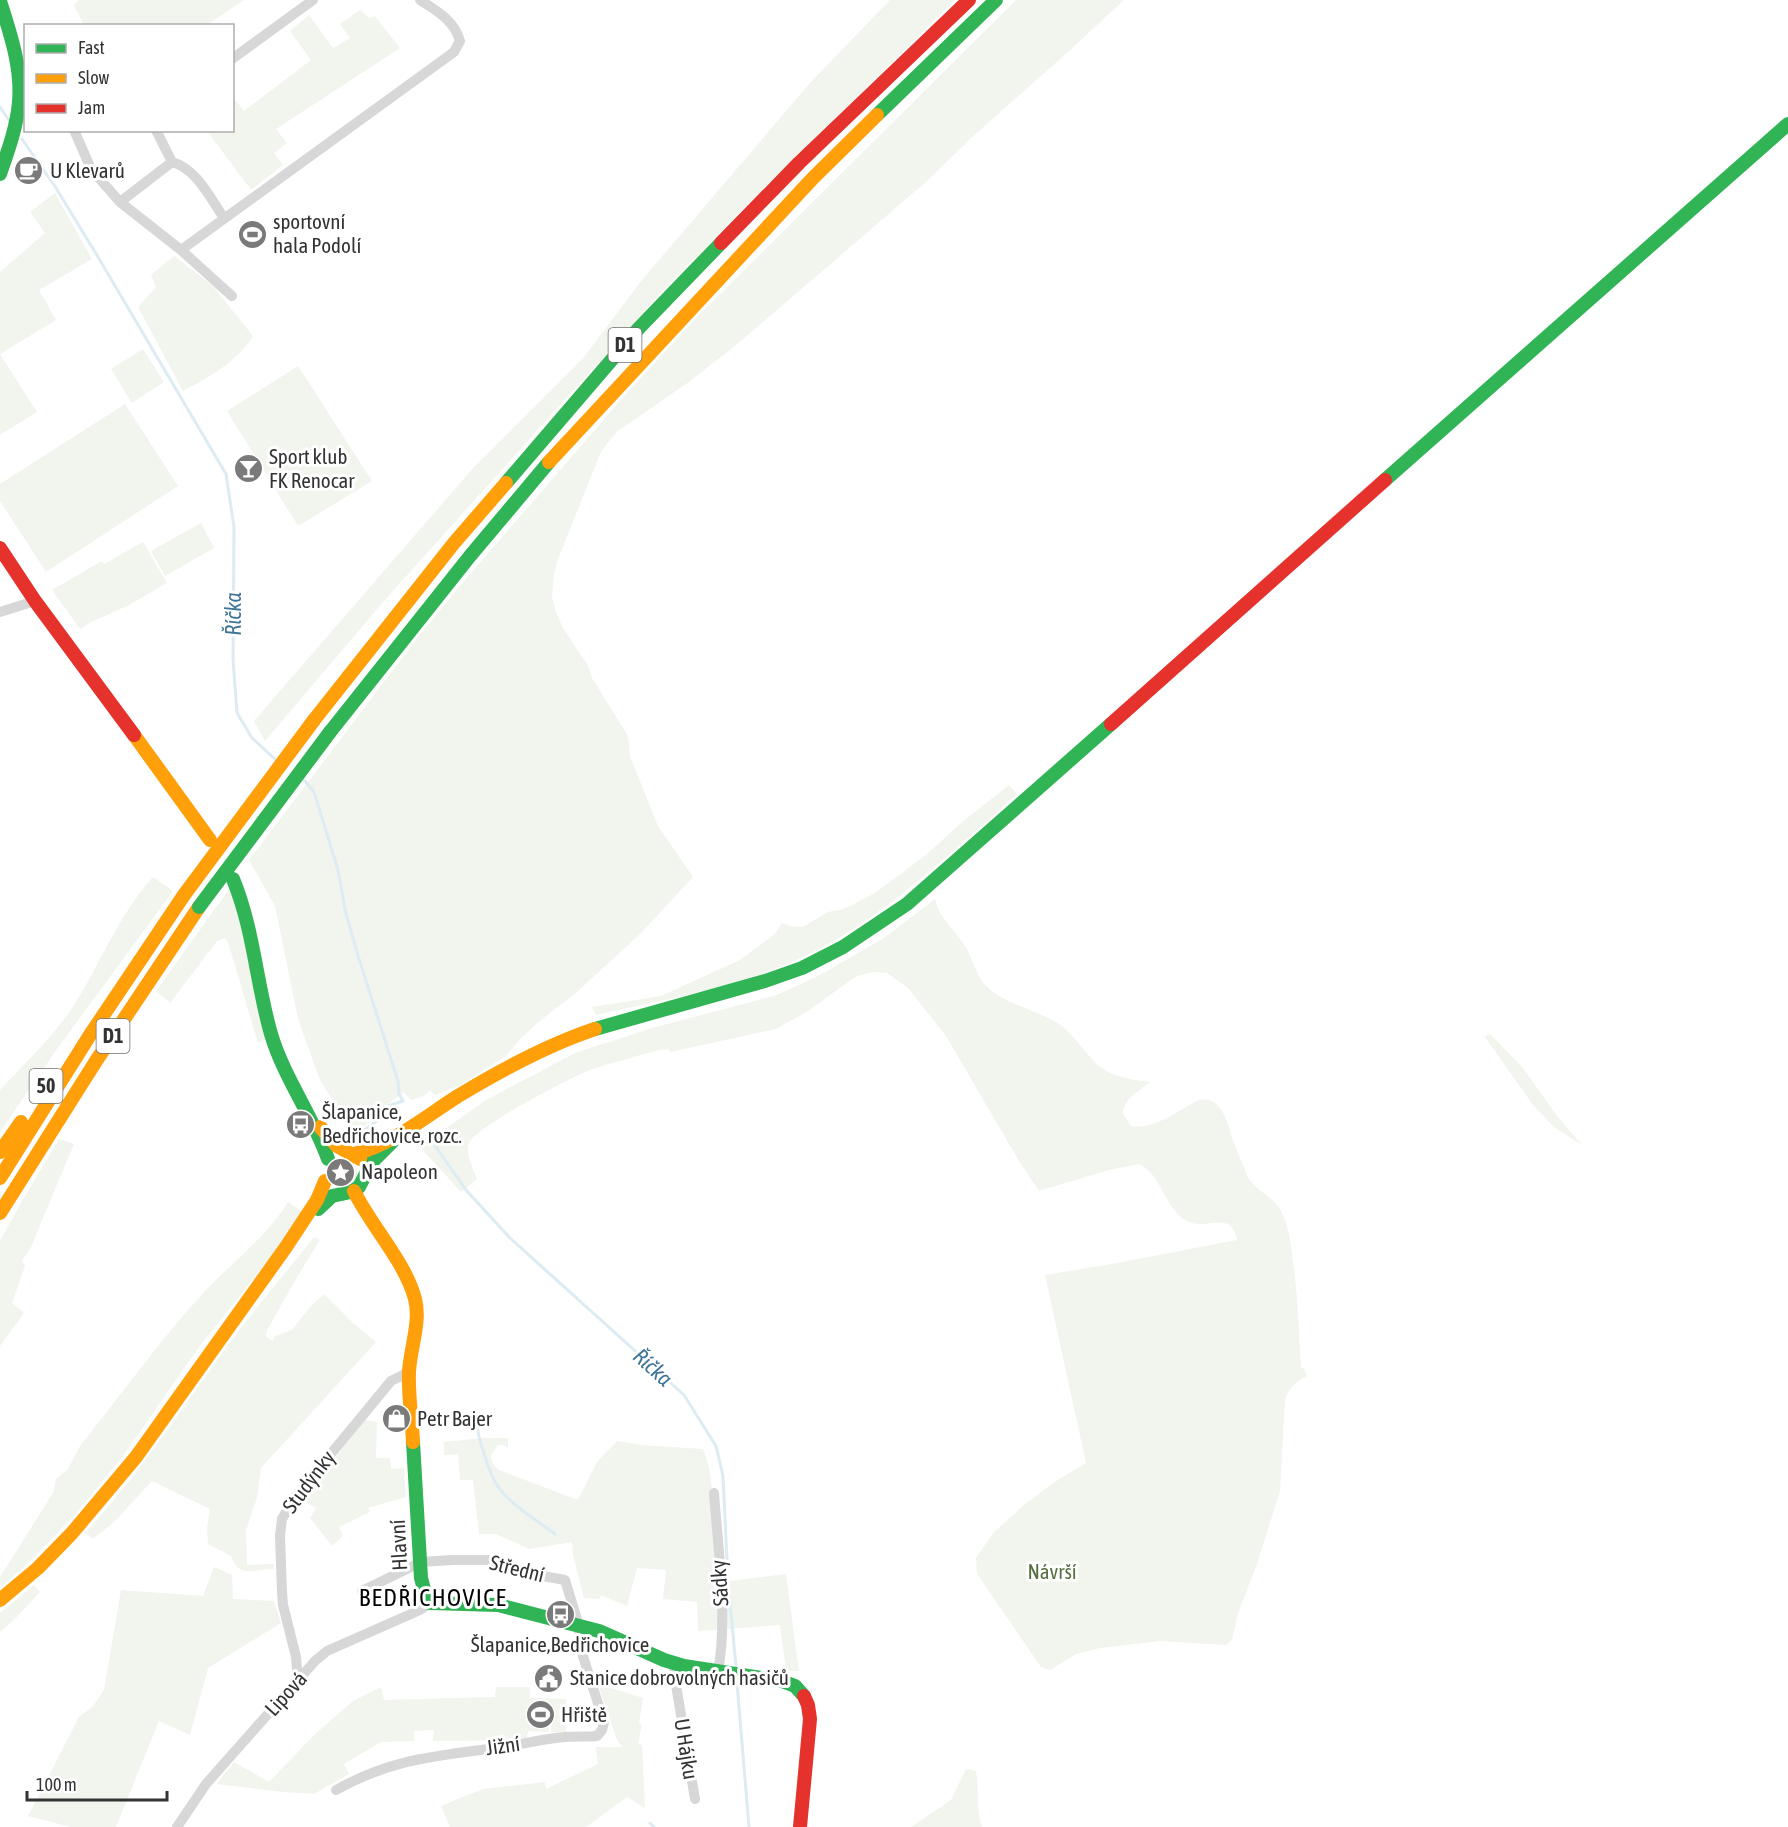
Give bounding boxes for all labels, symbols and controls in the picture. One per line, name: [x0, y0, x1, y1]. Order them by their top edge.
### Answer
legend: [24, 24, 234, 132]
text: Fast: [78, 37, 105, 58]
text: Slow: [78, 67, 109, 88]
text: Jam: [78, 97, 105, 118]
cafe icon: U Klevarů: [13, 155, 45, 187]
place label: U Klevarů: [50, 158, 125, 182]
place label: sportovní hala Podolí: [273, 209, 361, 257]
sports icon: sportovní hala Podolí: [236, 218, 268, 250]
road number: D1: [608, 328, 642, 362]
place label: Sport klub FK Renocar: [269, 444, 355, 492]
bar icon: Sport klub FK Renocar: [232, 453, 264, 485]
water label: Říčka: [220, 592, 246, 636]
road number: D1: [96, 1019, 130, 1053]
road number: 50: [30, 1069, 63, 1103]
place label: Šlapanice, Bedřichovice, rozc.: [322, 1099, 462, 1147]
bus stop icon: Šlapanice, Bedřichovice, rozc.: [285, 1108, 317, 1140]
place icon: Napoleon: [324, 1156, 356, 1188]
place label: Napoleon: [361, 1159, 438, 1183]
water label: Říčka: [628, 1343, 678, 1391]
shop icon: Petr Bajer: [380, 1403, 412, 1435]
place label: Petr Bajer: [417, 1406, 493, 1430]
street label: Studýnky: [277, 1445, 340, 1517]
street label: Hlavní: [385, 1519, 411, 1571]
street label: Střední: [487, 1550, 547, 1586]
street label: Sádky: [705, 1559, 733, 1607]
park label: Návrší: [1027, 1559, 1077, 1583]
district label: BEDŘICHOVICE: [359, 1584, 507, 1611]
bus stop icon: Šlapanice,Bedřichovice: [544, 1598, 576, 1630]
place label: Šlapanice,Bedřichovice: [471, 1632, 649, 1656]
public building icon: Stanice dobrovolných hasičů: [533, 1662, 565, 1694]
place label: Stanice dobrovolných hasičů: [570, 1665, 789, 1689]
street label: Lipová: [259, 1666, 311, 1720]
sports icon: Hřiště: [524, 1699, 556, 1731]
place label: Hřiště: [561, 1702, 607, 1726]
street label: U Hájku: [670, 1717, 704, 1781]
street label: Jižní: [484, 1731, 522, 1759]
scale bar: [27, 1764, 166, 1802]
text: 100 m: [36, 1774, 77, 1795]

